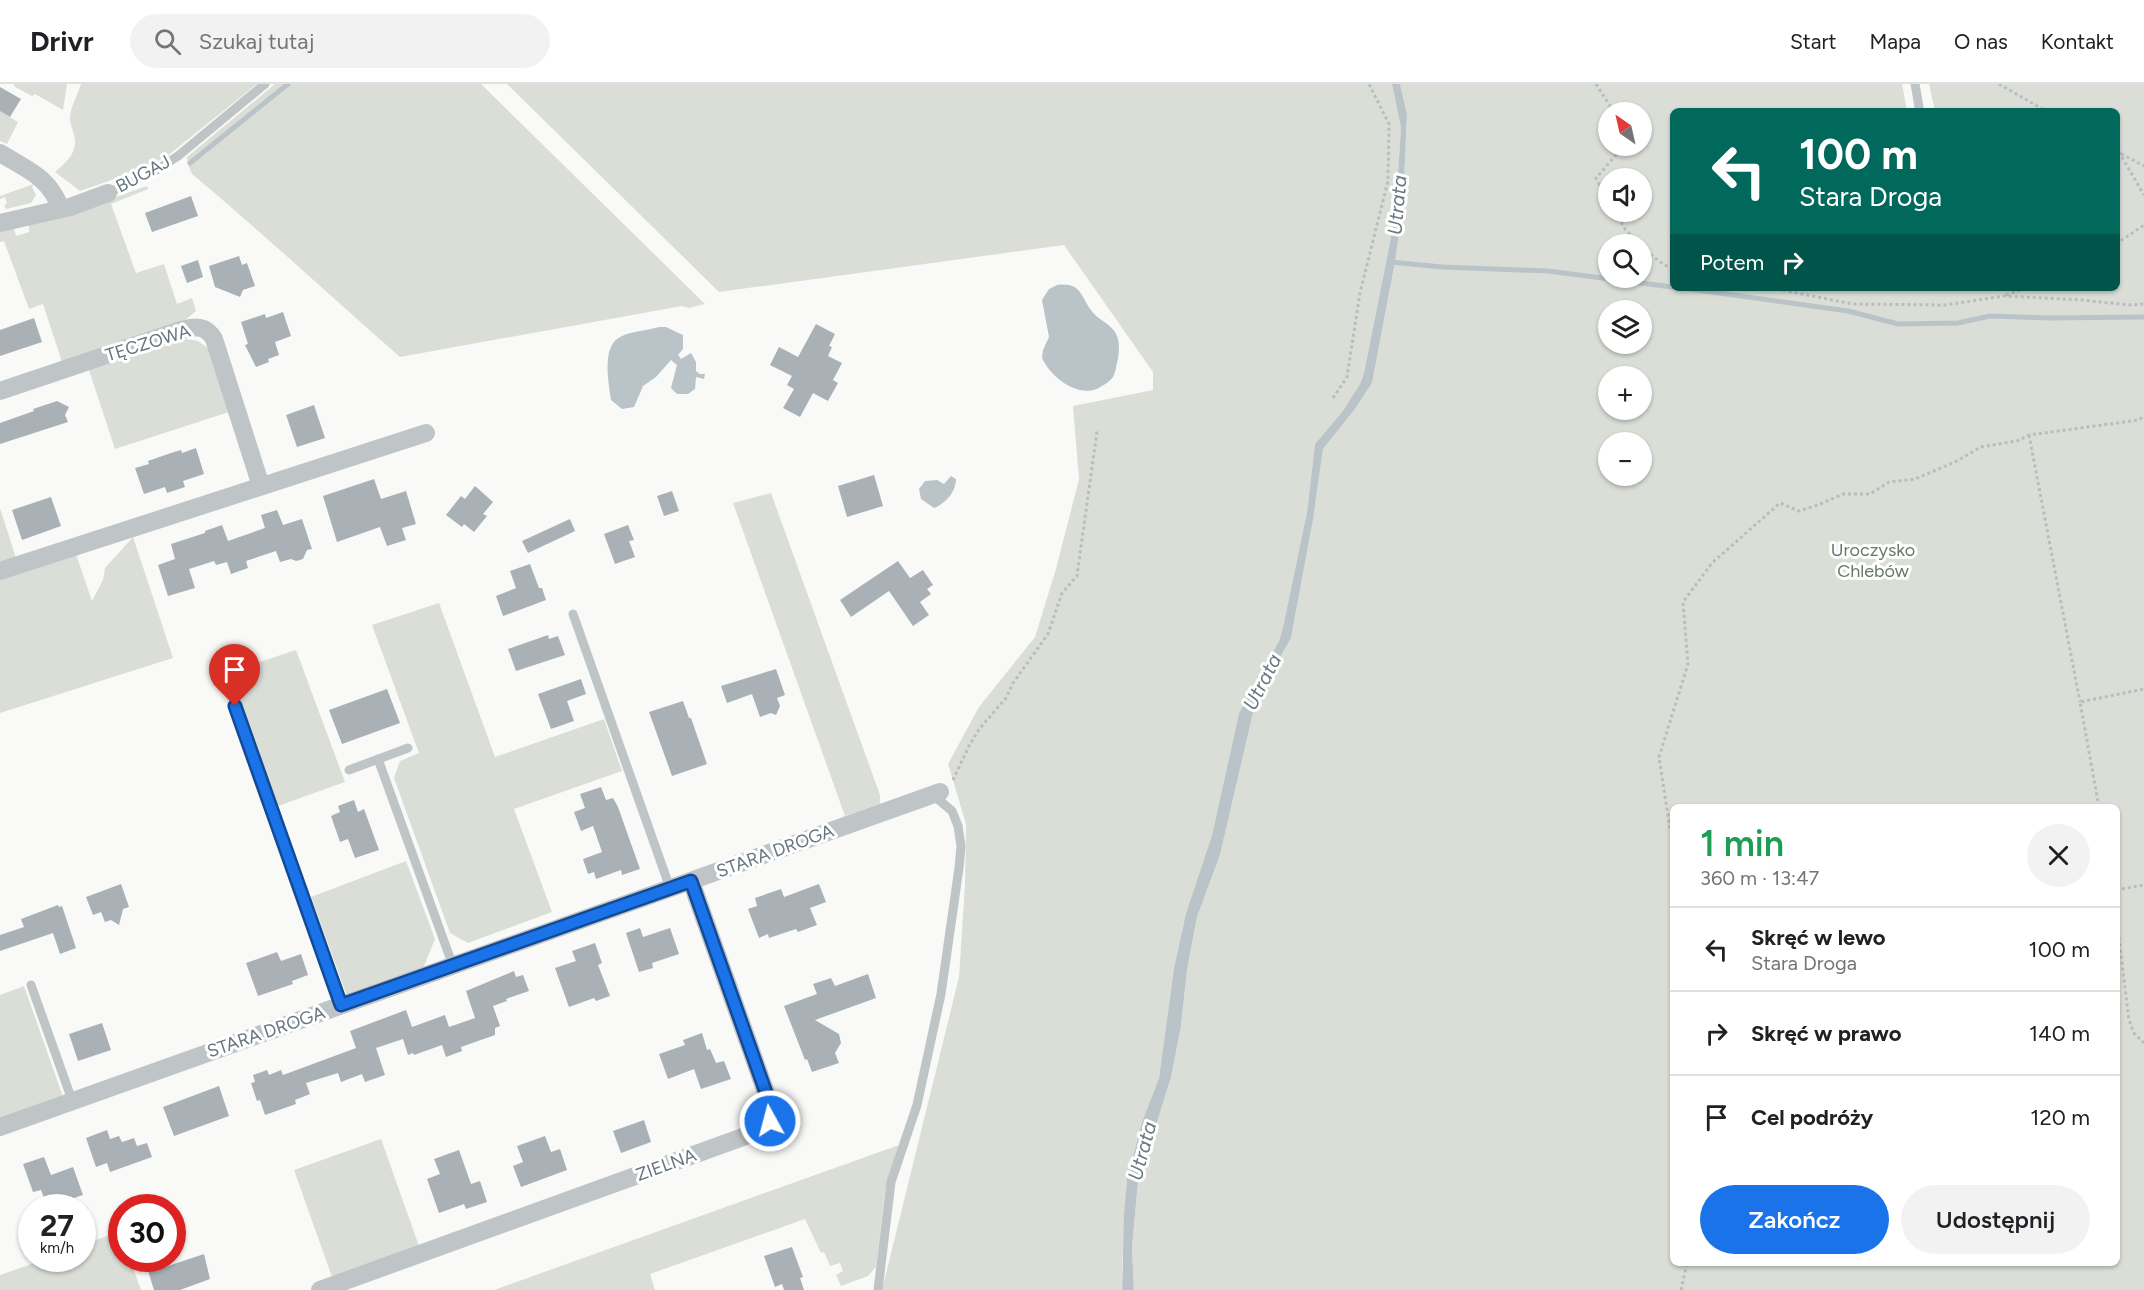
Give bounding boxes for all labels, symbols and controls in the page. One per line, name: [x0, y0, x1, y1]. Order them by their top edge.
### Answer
search box: [130, 14, 550, 68]
text: Drivr: [30, 24, 94, 58]
icon: search: [151, 25, 184, 58]
text: Szukaj tutaj: [199, 28, 314, 55]
text: Start: [1790, 29, 1836, 54]
text: Mapa: [1869, 29, 1921, 54]
text: O nas: [1954, 29, 2008, 54]
text: Kontakt: [2041, 29, 2114, 54]
north arrow: [1598, 102, 1652, 156]
map controls: [1598, 102, 1652, 486]
text: 100 m: [1799, 129, 1918, 180]
icon: left: [1700, 132, 1778, 210]
street label: BUGAJ: [112, 150, 174, 198]
button: sound: [1598, 168, 1652, 222]
water label: Utrata: [1382, 174, 1412, 236]
text: Stara Droga: [1799, 180, 1942, 213]
button: search: [1598, 234, 1652, 288]
icon: right: [1776, 246, 1809, 279]
text: Potem: [1700, 249, 1764, 276]
button: layers: [1598, 300, 1652, 354]
street label: TĘCZOWA: [103, 320, 193, 366]
button: +: [1598, 366, 1652, 420]
button: −: [1598, 432, 1652, 486]
park label: Uroczysko Chlebów: [1831, 539, 1915, 582]
pin: [209, 644, 260, 706]
water label: Utrata: [1238, 650, 1286, 714]
icon: arrive: [218, 653, 251, 686]
street label: STARA DROGA: [713, 820, 837, 882]
text: 1 min: [1700, 822, 1784, 865]
button: close: [2027, 824, 2090, 887]
text: 360 m · 13:47: [1700, 866, 1819, 890]
text: Skręć w lewo: [1751, 924, 1886, 951]
icon: left: [1700, 933, 1733, 966]
text: 100 m: [2029, 936, 2090, 963]
text: Stara Droga: [1751, 951, 1857, 975]
street label: STARA DROGA: [204, 1002, 328, 1062]
icon: right: [1700, 1017, 1733, 1050]
text: Skręć w prawo: [1751, 1020, 1901, 1047]
text: 140 m: [2029, 1020, 2090, 1047]
position arrow: [738, 1089, 802, 1153]
icon: arrive: [1700, 1101, 1733, 1134]
text: Cel podróży: [1751, 1104, 1873, 1131]
text: 120 m: [2030, 1104, 2090, 1131]
water label: Utrata: [1123, 1119, 1161, 1183]
street label: ZIELNA: [633, 1144, 699, 1186]
button: Zakończ: [1700, 1185, 1889, 1254]
button: Udostępnij: [1901, 1185, 2090, 1254]
speed limit sign: 30: [108, 1194, 186, 1272]
text: 27: [40, 1207, 74, 1244]
text: km/h: [40, 1239, 74, 1257]

